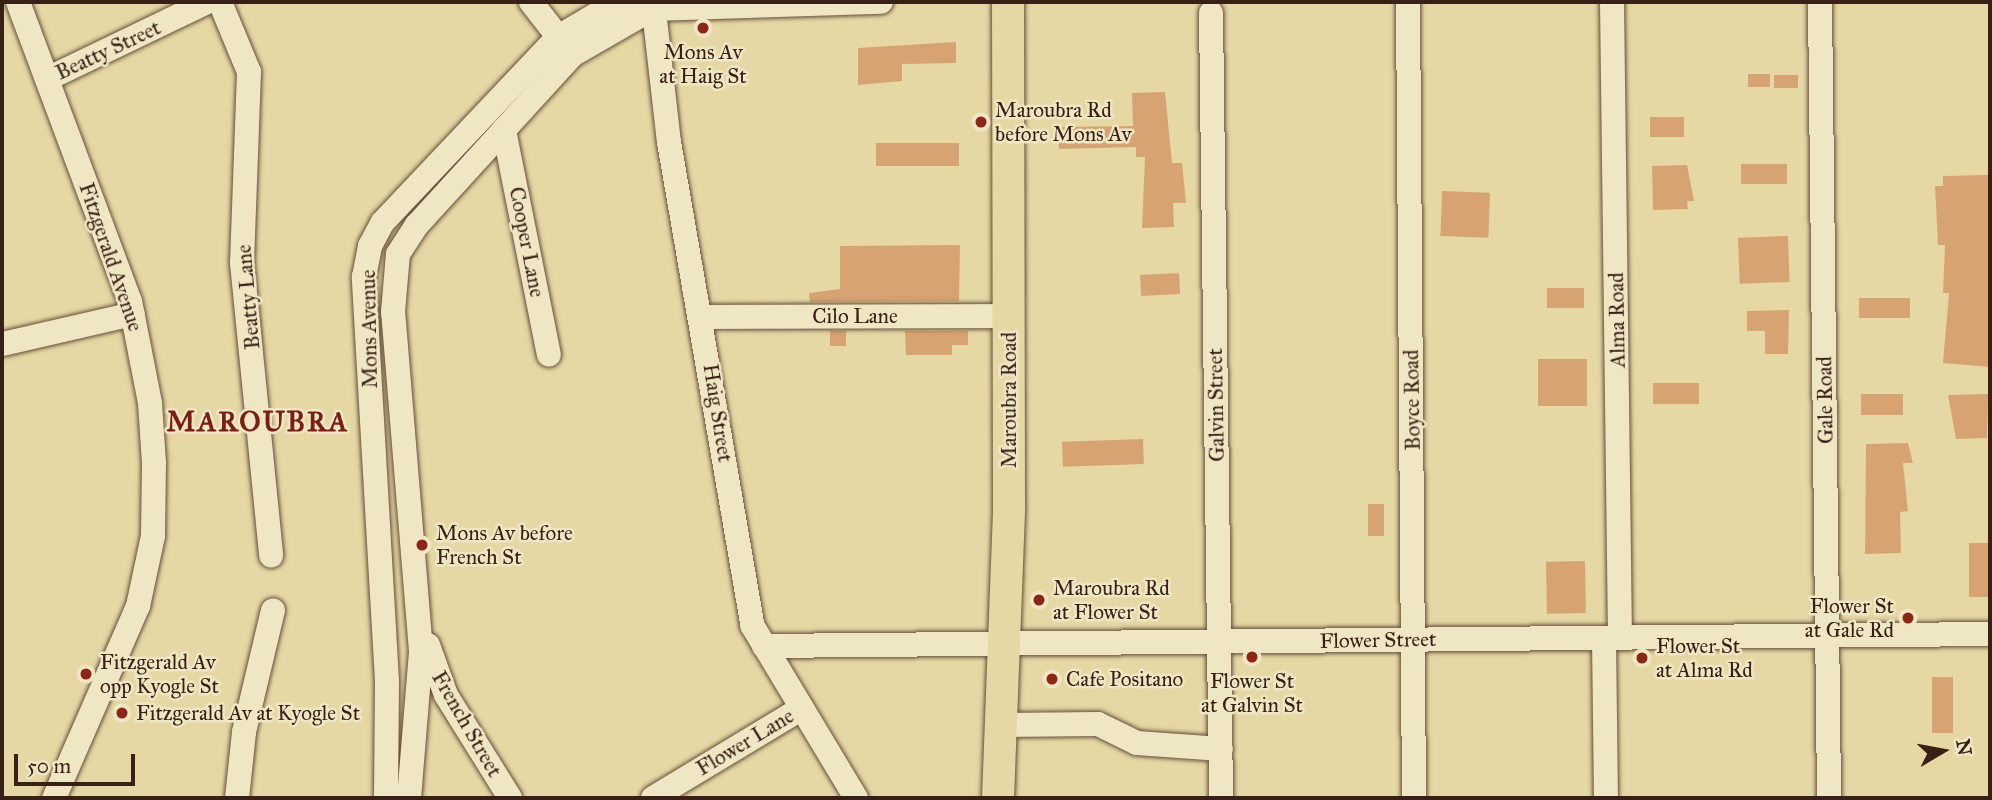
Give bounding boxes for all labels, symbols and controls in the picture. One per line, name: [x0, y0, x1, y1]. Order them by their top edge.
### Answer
street label: Beatty Street: [52, 15, 164, 85]
marker: Mons Av at Haig St: [695, 20, 711, 36]
place label: Mons Av at Haig St: [659, 39, 747, 89]
place label: Maroubra Rd before Mons Av: [995, 97, 1132, 147]
marker: Maroubra Rd before Mons Av: [973, 114, 989, 130]
street label: Fitzgerald Avenue: [74, 179, 148, 335]
street label: Cooper Lane: [504, 185, 550, 299]
street label: Beatty Lane: [231, 243, 265, 351]
street label: Mons Avenue: [355, 269, 383, 389]
street label: Alma Road: [1604, 272, 1630, 368]
street label: Cilo Lane: [812, 303, 898, 329]
street label: Maroubra Road: [996, 332, 1022, 468]
street label: Galvin Street: [1202, 348, 1230, 462]
street label: Boyce Road: [1399, 349, 1425, 451]
street label: Gale Road: [1812, 356, 1838, 444]
street label: Haig Street: [698, 362, 738, 464]
district label: MAROUBRA: [168, 405, 348, 439]
place label: Mons Av before French St: [436, 520, 573, 570]
marker: Mons Av before French St: [414, 537, 430, 553]
place label: Maroubra Rd at Flower St: [1053, 575, 1170, 625]
marker: Maroubra Rd at Flower St: [1031, 592, 1047, 608]
place label: Flower St at Gale Rd: [1805, 593, 1894, 643]
marker: Flower St at Gale Rd: [1900, 610, 1916, 626]
street label: Flower Street: [1319, 626, 1437, 654]
place label: Flower St at Alma Rd: [1656, 633, 1753, 683]
place label: Fitzgerald Av opp Kyogle St: [100, 649, 219, 699]
marker: Flower St at Galvin St: [1244, 649, 1260, 665]
marker: Flower St at Alma Rd: [1634, 650, 1650, 666]
marker: Fitzgerald Av opp Kyogle St: [78, 666, 94, 682]
street label: French Street: [427, 666, 507, 782]
place label: Cafe Positano: [1066, 666, 1183, 692]
place label: Flower St at Galvin St: [1201, 668, 1303, 718]
marker: Cafe Positano: [1044, 671, 1060, 687]
place label: Fitzgerald Av at Kyogle St: [136, 700, 360, 726]
street label: Flower Lane: [692, 703, 798, 781]
marker: Fitzgerald Av at Kyogle St: [114, 705, 130, 721]
north arrow: [1908, 716, 1978, 786]
text: N: [1951, 737, 1977, 757]
scale bar: [18, 740, 138, 784]
text: 50 m: [27, 753, 71, 779]

